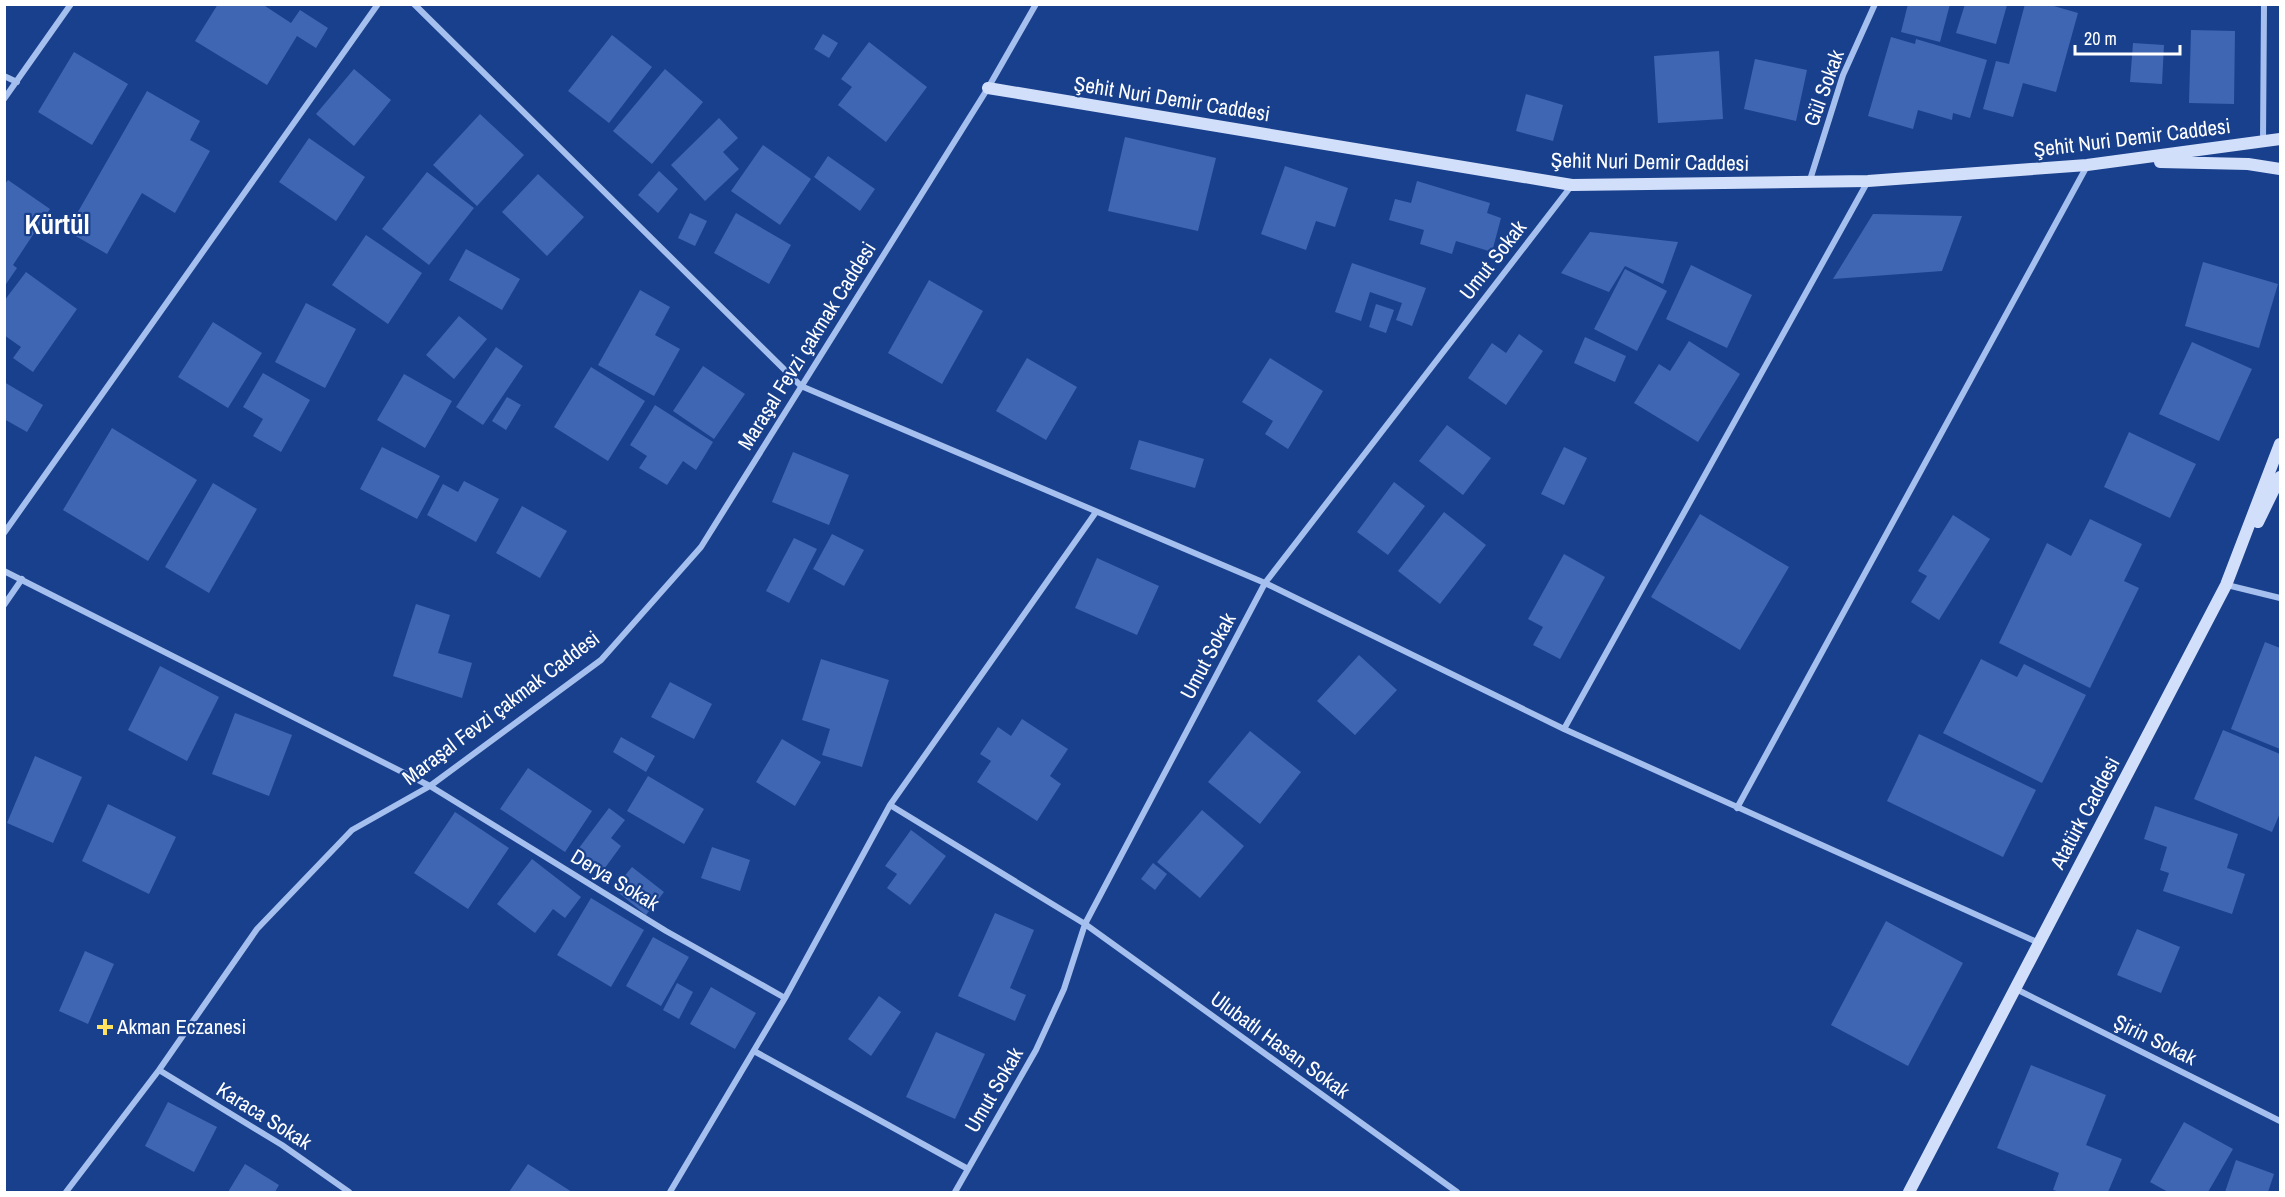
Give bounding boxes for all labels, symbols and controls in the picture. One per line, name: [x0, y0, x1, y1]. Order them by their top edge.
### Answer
scale bar: [2075, 18, 2180, 56]
text: 20 m: [2084, 26, 2117, 51]
street label: Gül Sokak: [1796, 45, 1851, 130]
street label: Şehit Nuri Demir Caddesi: [1072, 69, 1272, 128]
street label: Şehit Nuri Demir Caddesi: [2032, 111, 2232, 164]
street label: Şehit Nuri Demir Caddesi: [1551, 145, 1749, 178]
district label: Kürtül: [24, 206, 90, 242]
street label: Umut Sokak: [1452, 214, 1533, 306]
street label: Maraşal Fevzi çakmak Caddesi: [731, 236, 883, 455]
street label: Umut Sokak: [1173, 607, 1243, 704]
street label: Maraşal Fevzi çakmak Caddesi: [396, 624, 605, 791]
street label: Atatürk Caddesi: [2042, 751, 2126, 875]
street label: Derya Sokak: [566, 842, 665, 918]
street label: Ulubatlı Hasan Sokak: [1205, 984, 1356, 1105]
street label: Şirin Sokak: [2109, 1007, 2202, 1072]
place label: Akman Eczanesi: [116, 1012, 246, 1041]
marker: Akman Eczanesi: [98, 1020, 112, 1034]
street label: Umut Sokak: [958, 1042, 1030, 1138]
street label: Karaca Sokak: [211, 1075, 318, 1156]

